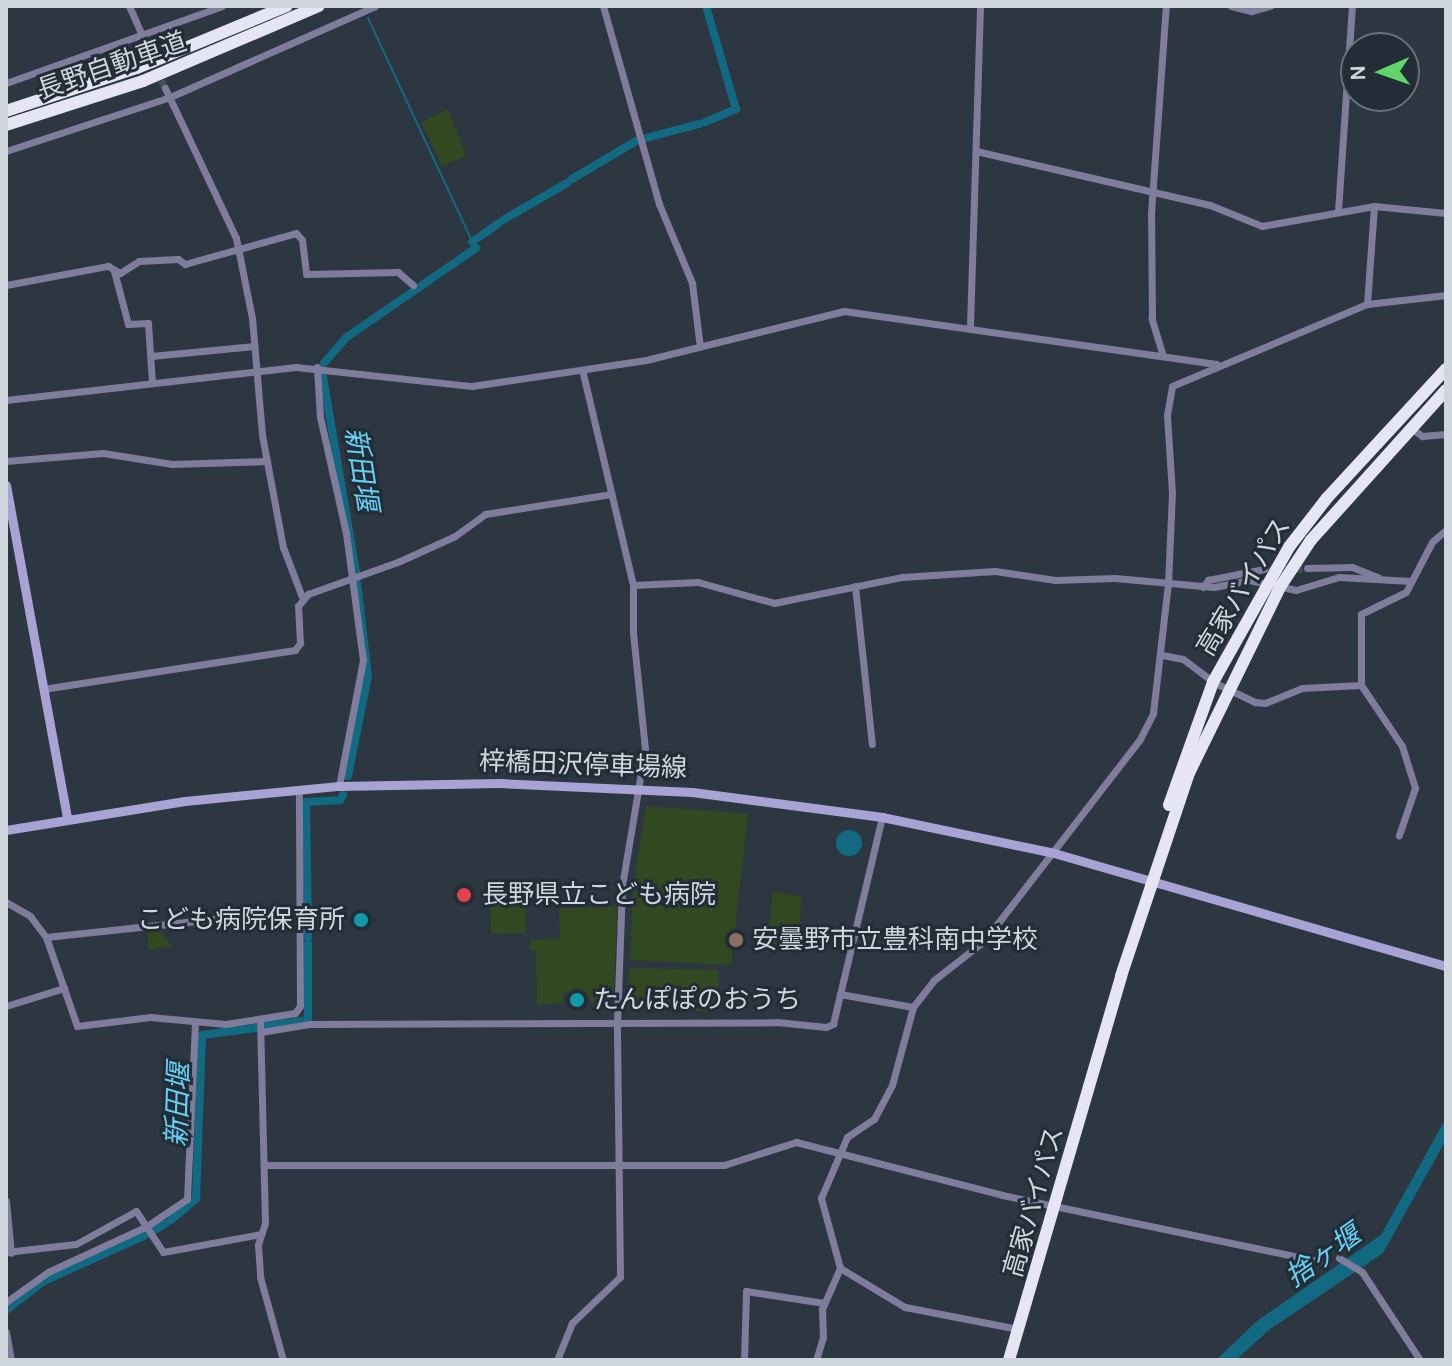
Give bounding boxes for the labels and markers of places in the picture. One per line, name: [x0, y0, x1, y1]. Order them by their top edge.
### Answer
place label: 長野県立こども病院: [482, 879, 716, 911]
marker: 長野県立こども病院: [453, 884, 475, 906]
place label: こども病院保育所: [137, 904, 345, 936]
marker: こども病院保育所: [352, 911, 370, 929]
place label: 安曇野市立豊科南中学校: [752, 924, 1038, 956]
marker: 安曇野市立豊科南中学校: [727, 931, 745, 949]
place label: たんぽぽのおうち: [593, 984, 801, 1016]
marker: たんぽぽのおうち: [568, 991, 586, 1009]

